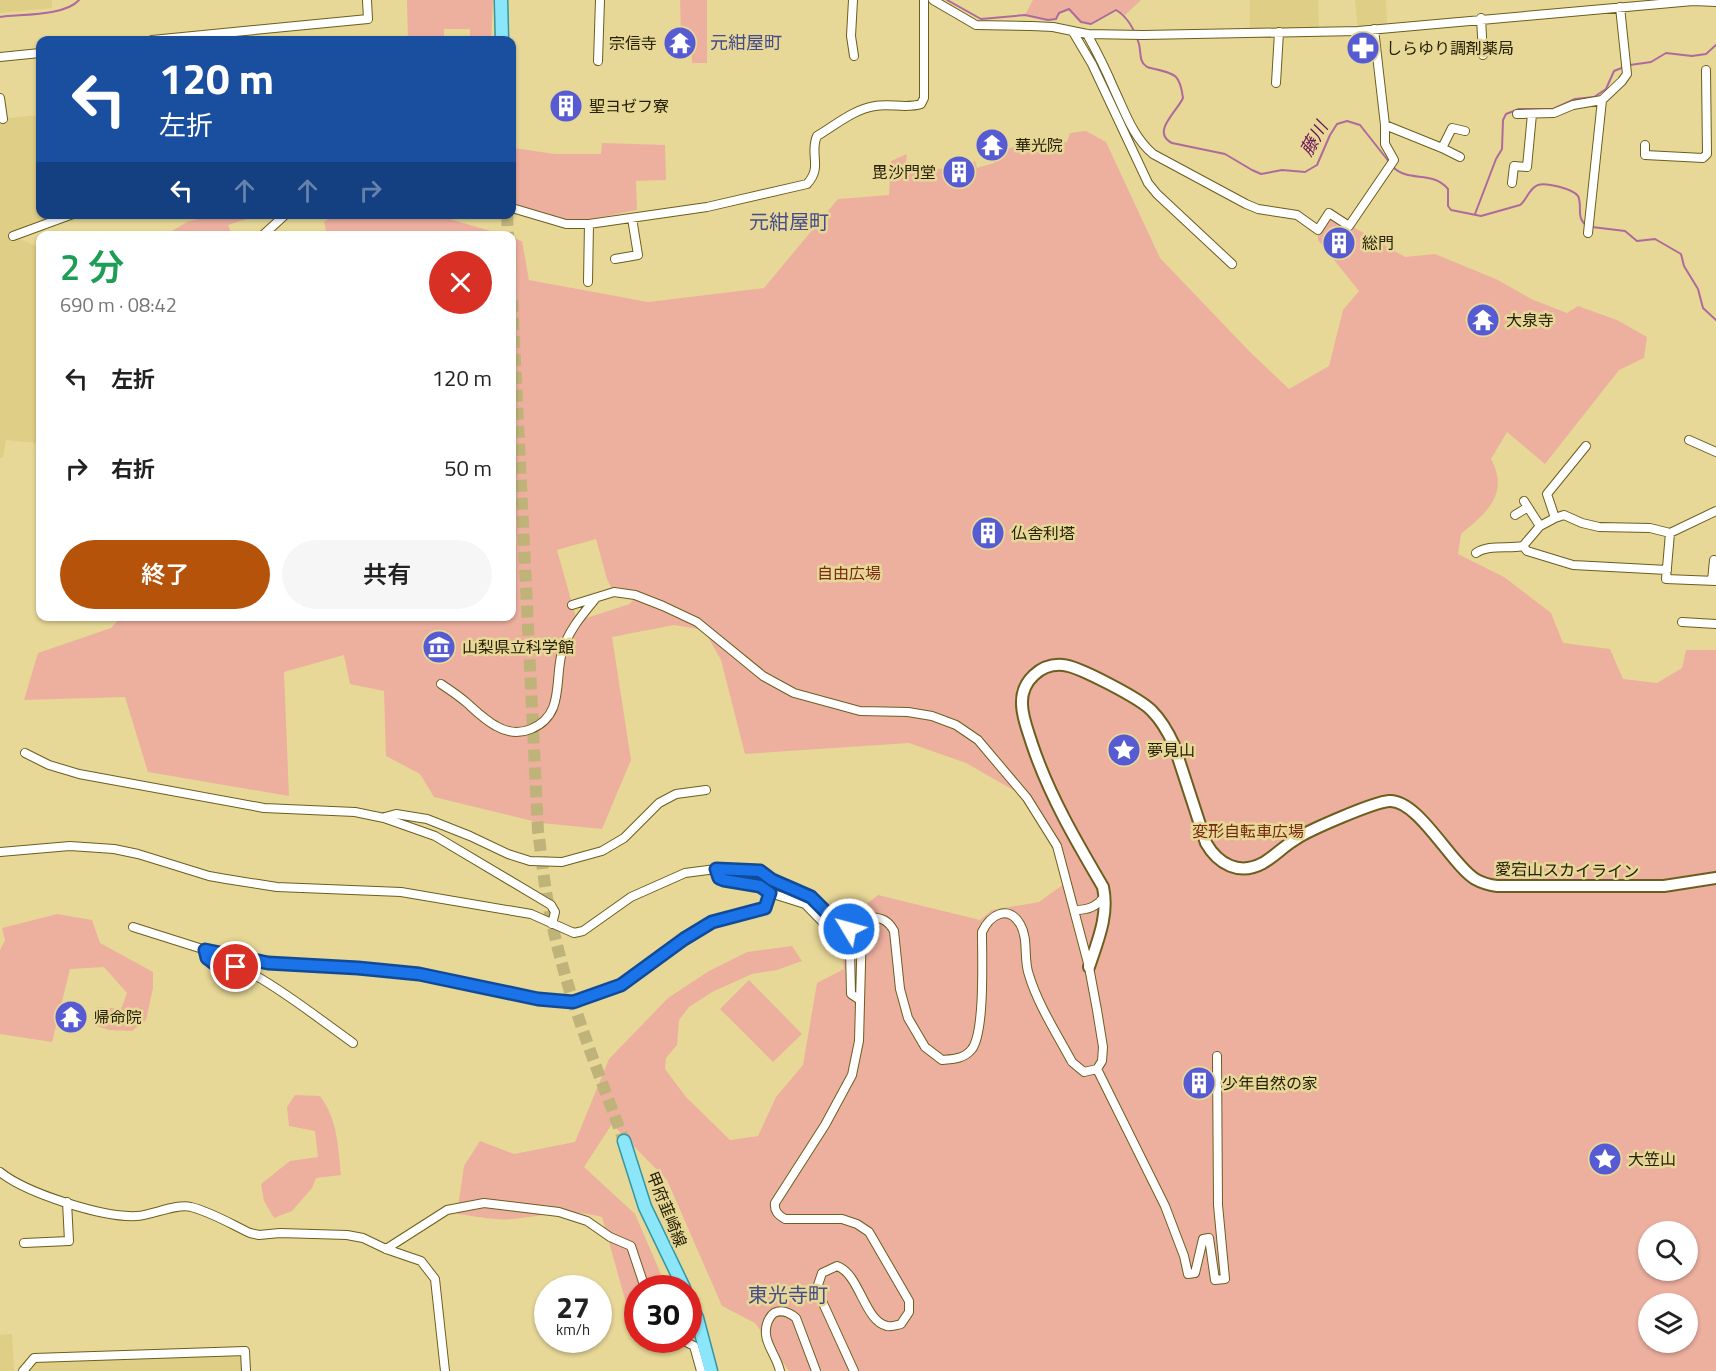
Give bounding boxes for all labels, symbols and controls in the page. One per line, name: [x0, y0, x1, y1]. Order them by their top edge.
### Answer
temple icon: 宗信寺: [662, 25, 698, 61]
district label: 元紺屋町: [710, 29, 782, 56]
pharmacy icon: しらゆり調剤薬局: [1345, 30, 1381, 66]
place label: 宗信寺: [609, 31, 657, 55]
place label: しらゆり調剤薬局: [1386, 36, 1514, 60]
text: 120 m: [159, 46, 274, 110]
icon: left: [60, 60, 138, 138]
building icon: 聖ヨゼフ寮: [548, 88, 584, 124]
place label: 聖ヨゼフ寮: [589, 94, 669, 118]
text: 左折: [159, 104, 213, 145]
water label: 藤川: [1293, 115, 1335, 161]
temple icon: 華光院: [974, 127, 1010, 163]
place label: 華光院: [1015, 133, 1063, 157]
building icon: 毘沙門堂: [941, 154, 977, 190]
place label: 毘沙門堂: [872, 160, 936, 184]
icon: left: [165, 174, 198, 207]
icon: ahead: [228, 174, 261, 207]
icon: ahead: [291, 174, 324, 207]
icon: right: [354, 174, 387, 207]
district label: 元紺屋町: [749, 206, 829, 237]
building icon: 総門: [1321, 225, 1357, 261]
place label: 総門: [1362, 231, 1394, 255]
text: 2 分: [60, 239, 124, 294]
button: close: [429, 251, 492, 314]
text: 690 m · 08:42: [60, 289, 177, 320]
temple icon: 大泉寺: [1465, 302, 1501, 338]
place label: 大泉寺: [1506, 308, 1554, 332]
text: 120 m: [432, 361, 492, 395]
icon: left: [60, 362, 93, 395]
text: 左折: [111, 362, 155, 396]
text: 50 m: [444, 451, 492, 485]
icon: right: [60, 452, 93, 485]
text: 右折: [111, 452, 155, 486]
building icon: 仏舎利塔: [970, 515, 1006, 551]
place label: 仏舎利塔: [1011, 521, 1075, 545]
button: 終了: [60, 540, 270, 609]
button: 共有: [282, 540, 492, 609]
park label: 自由広場: [817, 561, 881, 585]
museum icon: 山梨県立科学館: [421, 629, 457, 665]
place label: 山梨県立科学館: [462, 635, 574, 659]
place icon: 夢見山: [1106, 732, 1142, 768]
place label: 夢見山: [1147, 738, 1195, 762]
park label: 変形自転車広場: [1192, 819, 1304, 843]
street label: 愛宕山スカイライン: [1495, 857, 1639, 883]
position arrow: [817, 897, 881, 961]
pin: [210, 941, 261, 992]
icon: arrive: [219, 950, 252, 983]
temple icon: 帰命院: [53, 999, 89, 1035]
place label: 帰命院: [94, 1005, 142, 1029]
building icon: 少年自然の家: [1181, 1065, 1217, 1101]
place label: 少年自然の家: [1222, 1071, 1318, 1095]
place icon: 大笠山: [1587, 1141, 1623, 1177]
place label: 大笠山: [1628, 1147, 1676, 1171]
street label: 甲府韮崎線: [641, 1167, 693, 1251]
map controls: [1638, 1221, 1698, 1353]
button: search: [1638, 1221, 1698, 1281]
speed limit sign: 30: [624, 1275, 702, 1353]
district label: 東光寺町: [748, 1279, 828, 1310]
text: 27: [556, 1284, 590, 1330]
button: layers: [1638, 1293, 1698, 1353]
text: km/h: [556, 1318, 590, 1341]

